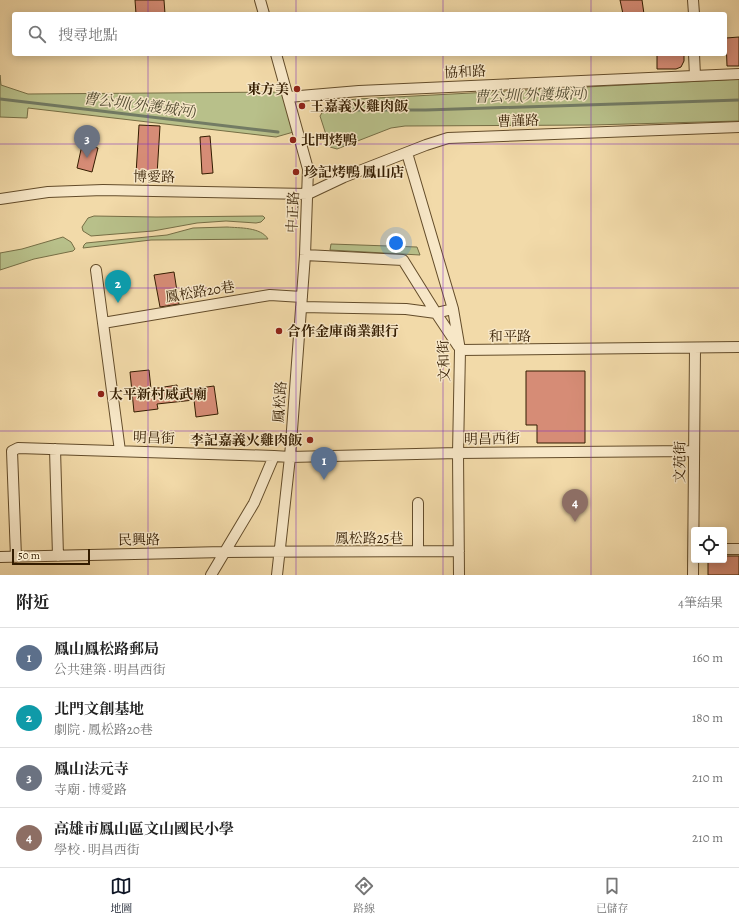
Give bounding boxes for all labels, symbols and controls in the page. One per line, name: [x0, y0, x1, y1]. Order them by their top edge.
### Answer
search box: [12, 12, 727, 56]
icon: search: [26, 23, 48, 45]
text: 搜尋地點: [58, 25, 118, 45]
street label: 協和路: [444, 61, 486, 83]
place label: 東方美: [247, 80, 289, 99]
water label: 曹公圳(外護城河): [474, 83, 588, 107]
marker: 東方美: [292, 84, 302, 94]
water label: 曹公圳(外護城河): [82, 88, 198, 122]
place label: 王嘉義火雞肉飯: [310, 97, 409, 116]
marker: 王嘉義火雞肉飯: [297, 101, 307, 111]
street label: 曹謹路: [497, 111, 539, 131]
pin: 3: [74, 125, 100, 158]
place label: 北門烤鴨: [301, 131, 357, 150]
marker: 北門烤鴨: [288, 135, 298, 145]
place label: 珍記烤鴨 鳳山店: [304, 163, 404, 182]
street label: 博愛路: [133, 167, 175, 187]
marker: 珍記烤鴨 鳳山店: [291, 167, 301, 177]
street label: 中正路: [282, 191, 304, 233]
your location: [386, 233, 406, 253]
pin: 2: [105, 270, 131, 303]
street label: 鳳松路20巷: [164, 277, 236, 307]
place label: 合作金庫商業銀行: [287, 322, 399, 341]
marker: 合作金庫商業銀行: [274, 326, 284, 336]
street label: 和平路: [489, 327, 531, 346]
street label: 文和街: [434, 340, 454, 382]
street label: 鳳松路: [269, 380, 291, 424]
place label: 太平新村威武廟: [109, 385, 207, 404]
marker: 太平新村威武廟: [96, 389, 106, 399]
street label: 明昌街: [133, 428, 175, 448]
street label: 明昌西街: [464, 429, 520, 449]
place label: 李記嘉義火雞肉飯: [190, 431, 303, 450]
marker: 李記嘉義火雞肉飯: [305, 435, 315, 445]
street label: 文苑街: [670, 441, 690, 483]
pin: 1: [311, 447, 337, 480]
pin: 4: [562, 489, 588, 522]
map controls: [691, 527, 727, 563]
button: locate: [691, 527, 727, 563]
street label: 鳳松路25巷: [335, 529, 403, 548]
street label: 民興路: [118, 530, 160, 550]
scale bar: [12, 547, 90, 566]
text: 50 m: [18, 548, 40, 563]
text: 附近: [16, 591, 50, 614]
text: 4筆結果: [678, 594, 723, 611]
text: 鳳山鳳松路郵局: [54, 639, 159, 659]
text: 1: [27, 649, 31, 666]
text: 160 m: [692, 649, 723, 666]
text: 公共建築 · 明昌西街: [54, 661, 166, 678]
text: 北門文創基地: [54, 699, 144, 719]
text: 2: [26, 709, 32, 726]
text: 180 m: [692, 709, 723, 726]
text: 劇院 · 鳳松路20巷: [54, 721, 153, 738]
text: 鳳山法元寺: [54, 759, 129, 779]
text: 3: [26, 769, 32, 786]
text: 210 m: [692, 769, 723, 786]
text: 寺廟 · 博愛路: [54, 781, 127, 798]
text: 高雄市鳳山區文山國民小學: [54, 819, 234, 839]
text: 4: [26, 829, 32, 846]
text: 210 m: [692, 829, 723, 846]
text: 學校 · 明昌西街: [54, 841, 140, 858]
tab: 地圖: [110, 875, 132, 916]
tab: 路線: [353, 875, 375, 916]
tab: 已儲存: [596, 875, 629, 916]

